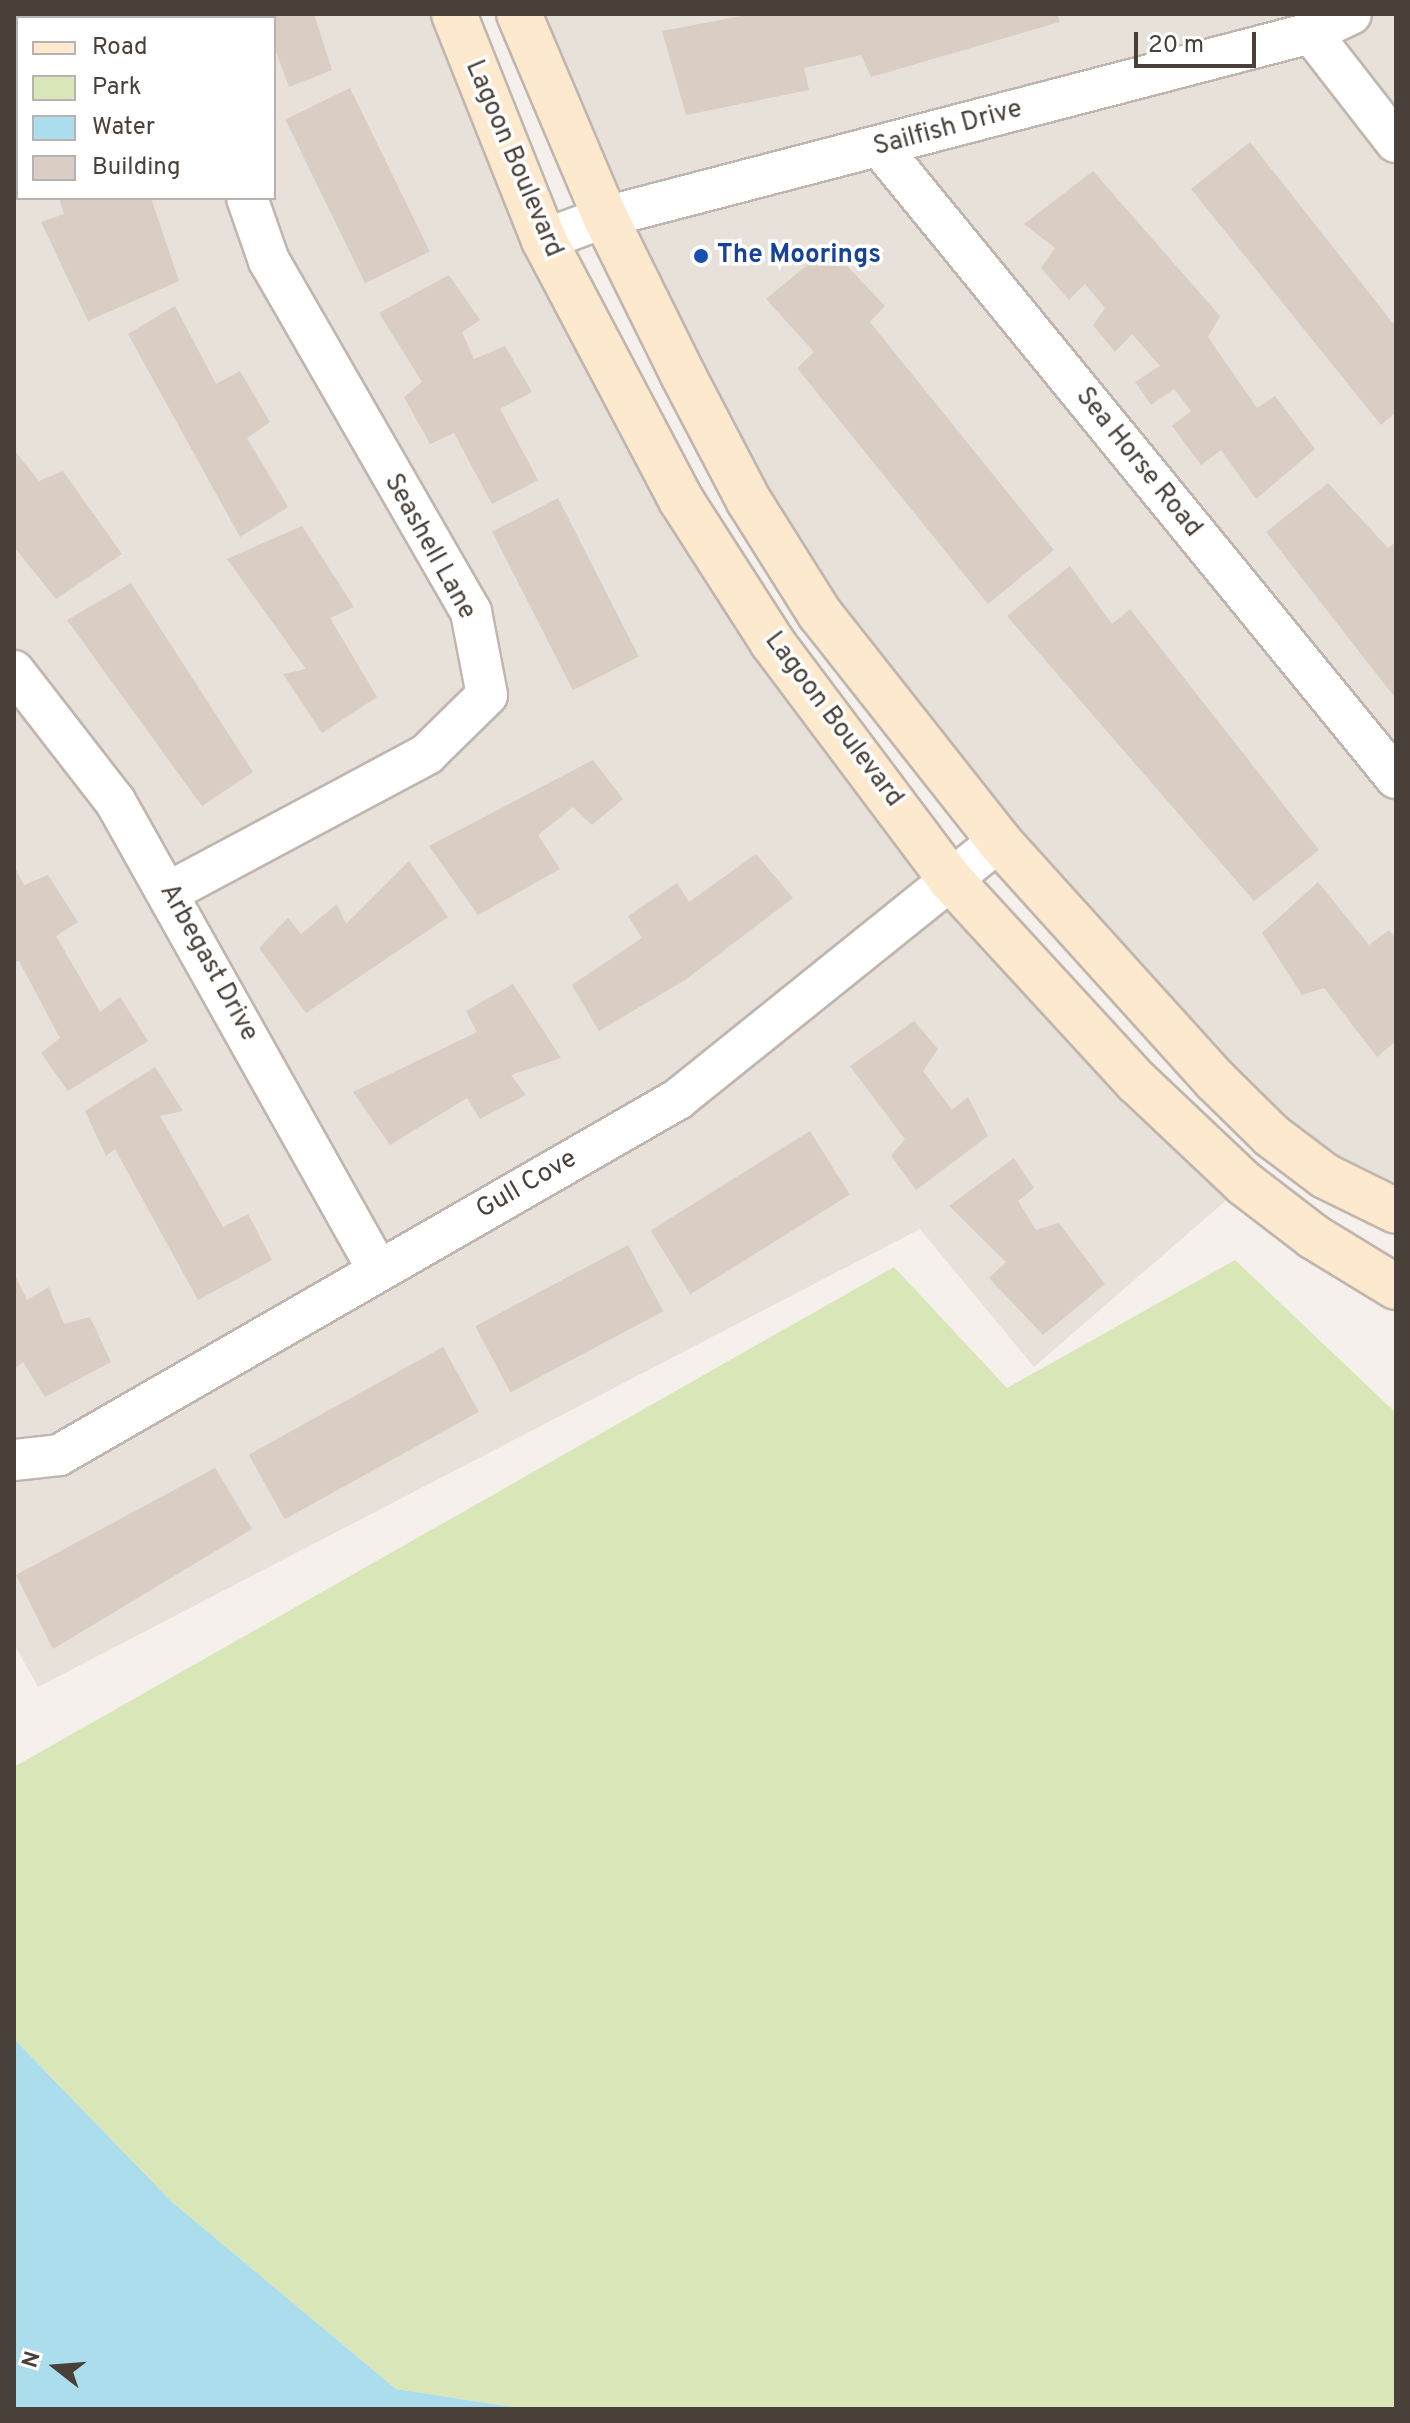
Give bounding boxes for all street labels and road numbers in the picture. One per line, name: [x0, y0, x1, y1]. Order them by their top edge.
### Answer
street label: Lagoon Boulevard: [457, 56, 569, 262]
street label: Sailfish Drive: [870, 94, 1026, 164]
street label: Sea Horse Road: [1068, 382, 1208, 544]
street label: Seashell Lane: [376, 469, 482, 625]
street label: Lagoon Boulevard: [757, 626, 909, 814]
street label: Arbegast Drive: [152, 879, 264, 1047]
street label: Gull Cove: [471, 1144, 583, 1226]

